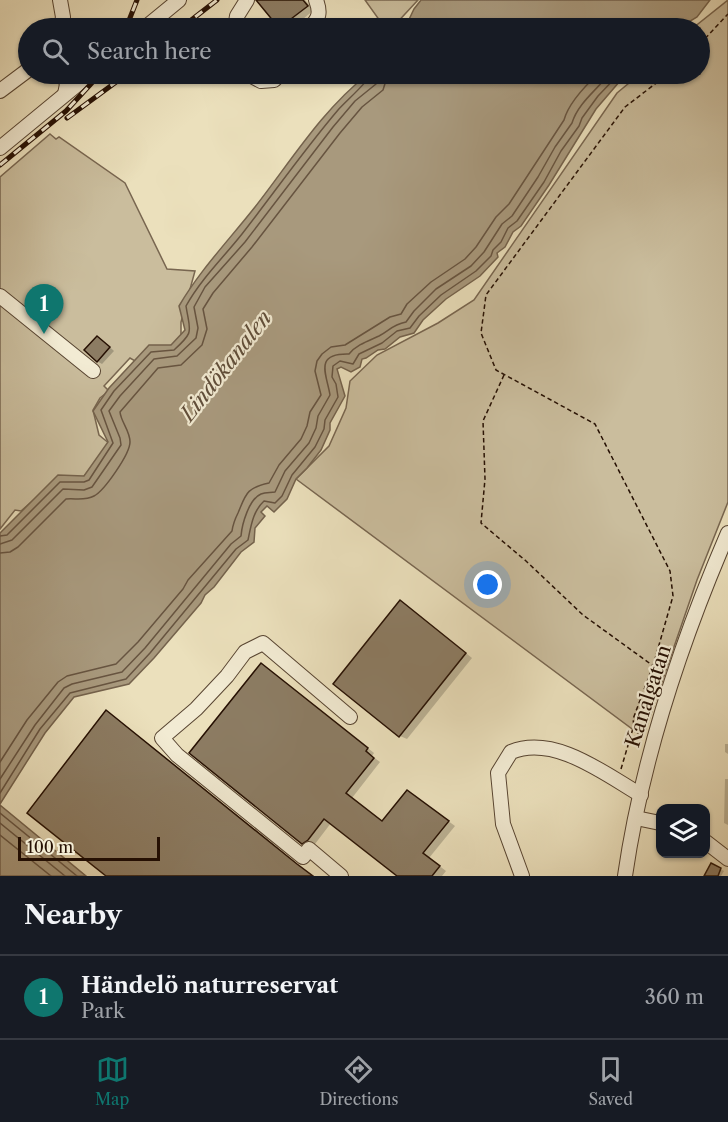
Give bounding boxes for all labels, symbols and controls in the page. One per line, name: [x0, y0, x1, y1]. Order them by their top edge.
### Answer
search box: [18, 18, 710, 84]
icon: search: [39, 35, 72, 68]
text: Search here: [87, 38, 212, 65]
pin: 1: [24, 284, 63, 334]
water label: Lindökanalen: [174, 306, 276, 427]
your location: [473, 570, 502, 599]
street label: Kanalgatan: [620, 641, 676, 750]
map controls: [656, 804, 710, 858]
button: layers: [656, 804, 710, 858]
scale bar: [18, 834, 160, 862]
text: 100 m: [27, 837, 73, 857]
text: Nearby: [24, 899, 122, 931]
text: Händelö naturreservat: [81, 972, 338, 999]
text: 1: [39, 985, 48, 1009]
text: 360 m: [645, 985, 704, 1009]
text: Park: [81, 999, 124, 1023]
tab: Map: [95, 1053, 129, 1109]
tab: Directions: [319, 1053, 398, 1109]
tab: Saved: [589, 1053, 633, 1109]

